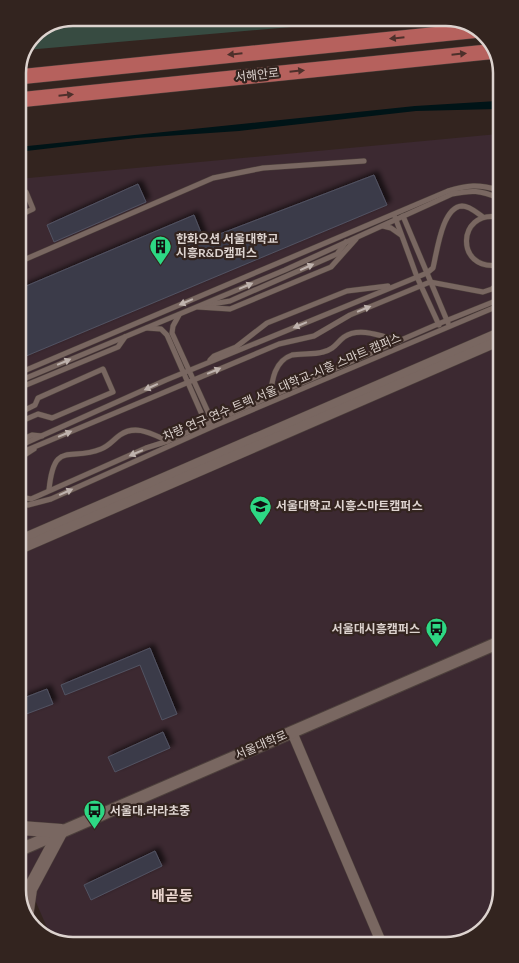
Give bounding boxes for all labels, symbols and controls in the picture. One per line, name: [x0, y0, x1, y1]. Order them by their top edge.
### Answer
one-way arrow: [389, 34, 405, 42]
one-way arrow: [451, 50, 467, 58]
one-way arrow: [227, 51, 243, 59]
street label: 서해안로: [234, 65, 280, 84]
one-way arrow: [290, 67, 306, 75]
one-way arrow: [59, 91, 75, 99]
place label: 한화오션 서울대학교 시흥R&D캠퍼스: [176, 231, 278, 260]
building icon: 한화오션 서울대학교 시흥R&D캠퍼스: [148, 234, 172, 265]
one-way arrow: [300, 263, 314, 271]
one-way arrow: [239, 282, 254, 289]
one-way arrow: [179, 298, 193, 306]
one-way arrow: [357, 305, 371, 313]
one-way arrow: [293, 321, 308, 329]
street label: 차량 연구 연수 트랙 서울 대학교-시흥 스마트 캠퍼스: [160, 329, 403, 444]
one-way arrow: [57, 358, 72, 366]
one-way arrow: [207, 367, 221, 375]
one-way arrow: [144, 384, 158, 392]
one-way arrow: [57, 430, 72, 438]
one-way arrow: [129, 449, 143, 457]
one-way arrow: [59, 488, 73, 496]
school or university icon: 서울대학교 시흥스마트캠퍼스: [248, 494, 272, 525]
place label: 서울대학교 시흥스마트캠퍼스: [276, 498, 422, 513]
bus stop icon: 서울대시흥캠퍼스: [424, 617, 448, 648]
place label: 서울대시흥캠퍼스: [332, 621, 420, 636]
street label: 서울대학로: [232, 727, 289, 762]
bus stop icon: 서울대.라라초중: [82, 799, 106, 830]
place label: 서울대.라라초중: [110, 803, 190, 818]
district label: 배곧동: [151, 886, 193, 904]

